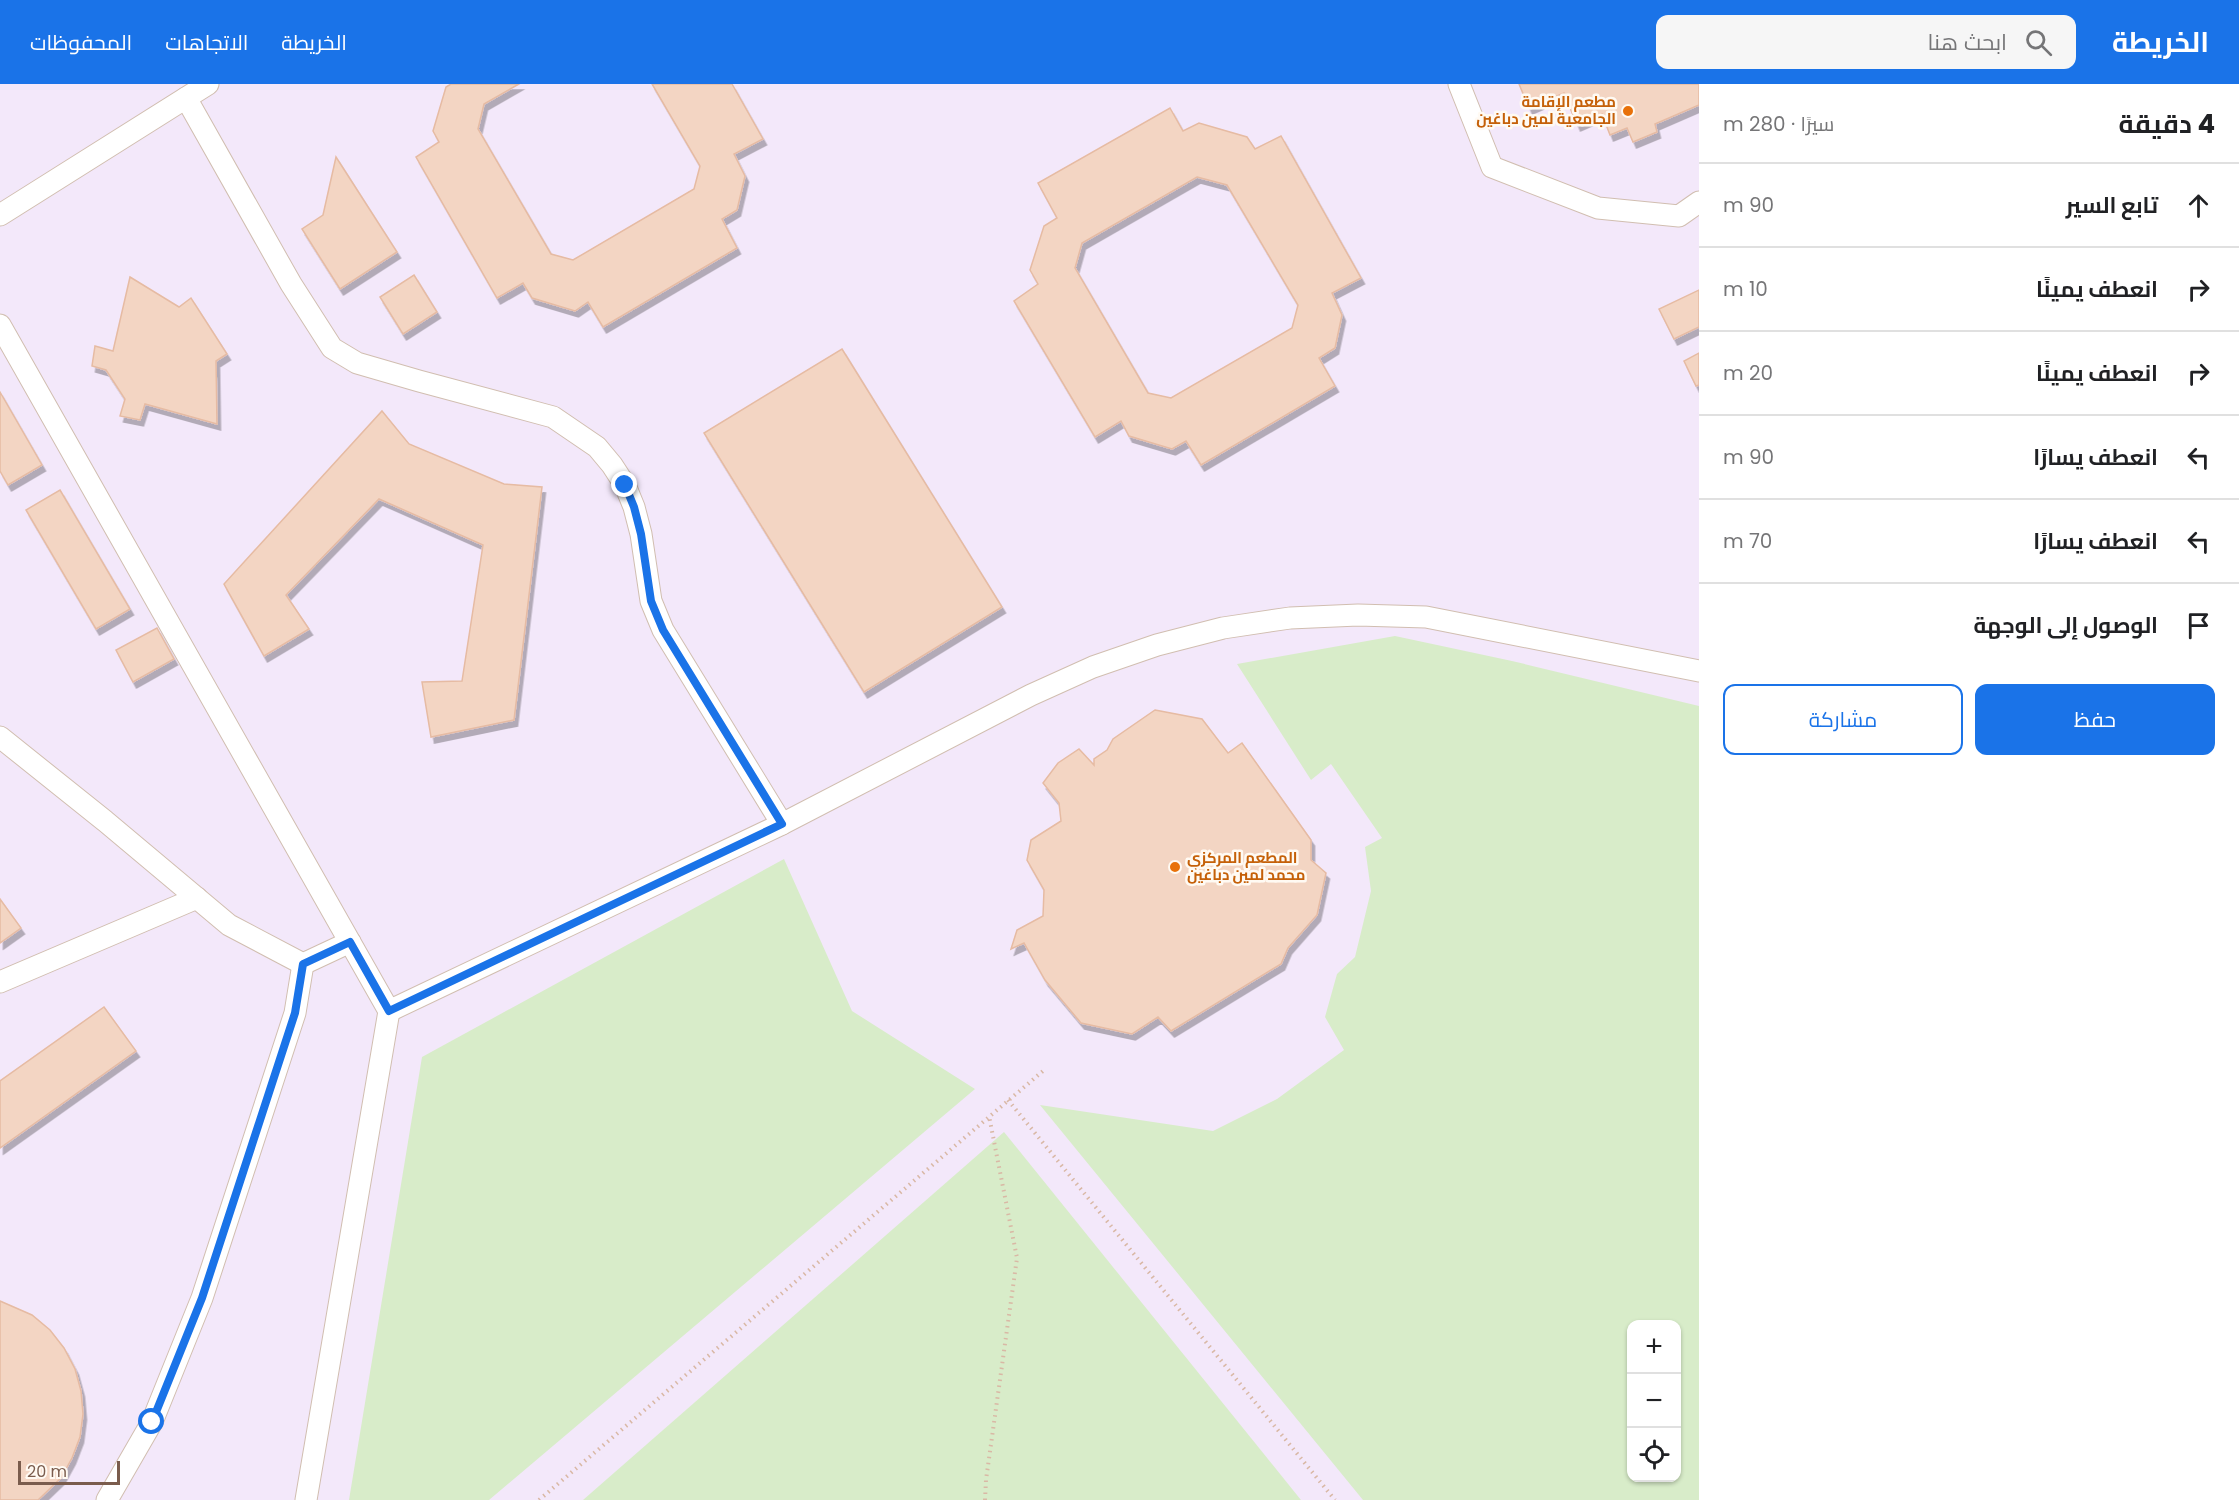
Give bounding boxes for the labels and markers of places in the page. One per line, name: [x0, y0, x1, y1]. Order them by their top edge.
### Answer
place label: مطعم الإقامة الجامعية لمين دباغين: [1476, 91, 1616, 129]
marker: مطعم الإقامة الجامعية لمين دباغين: [1621, 104, 1635, 118]
place label: المطعم المركزي محمد لمين دباغين: [1187, 847, 1305, 885]
marker: المطعم المركزي محمد لمين دباغين: [1168, 860, 1182, 874]

